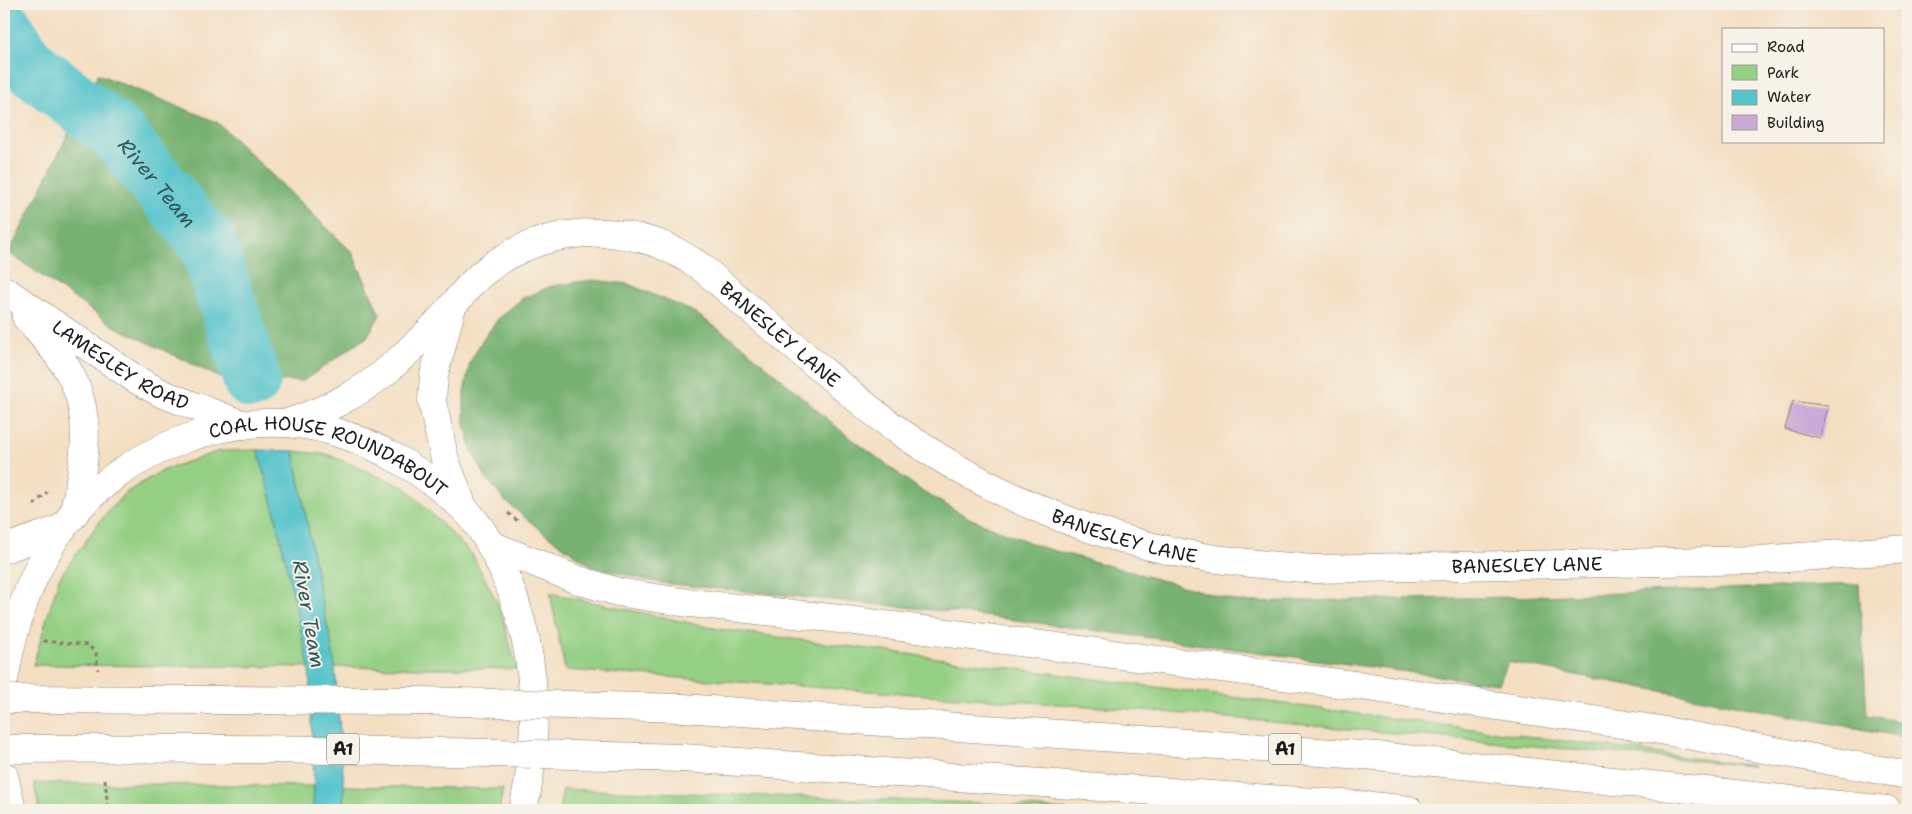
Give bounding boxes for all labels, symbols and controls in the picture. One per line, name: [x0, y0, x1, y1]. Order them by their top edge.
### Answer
legend: [1722, 28, 1884, 142]
text: Road: [1767, 37, 1805, 57]
text: Park: [1767, 63, 1799, 83]
text: Water: [1767, 87, 1811, 107]
text: Building: [1767, 113, 1824, 133]
water label: River Team: [113, 133, 202, 233]
street label: BANESLEY LANE: [714, 276, 845, 393]
street label: LAMESLEY ROAD: [47, 314, 192, 416]
street label: COAL HOUSE ROUNDABOUT: [206, 411, 453, 502]
street label: BANESLEY LANE: [1048, 503, 1200, 569]
street label: BANESLEY LANE: [1451, 551, 1603, 579]
water label: River Team: [287, 558, 331, 670]
road number: A1: [327, 734, 359, 764]
road number: A1: [1269, 734, 1301, 764]

